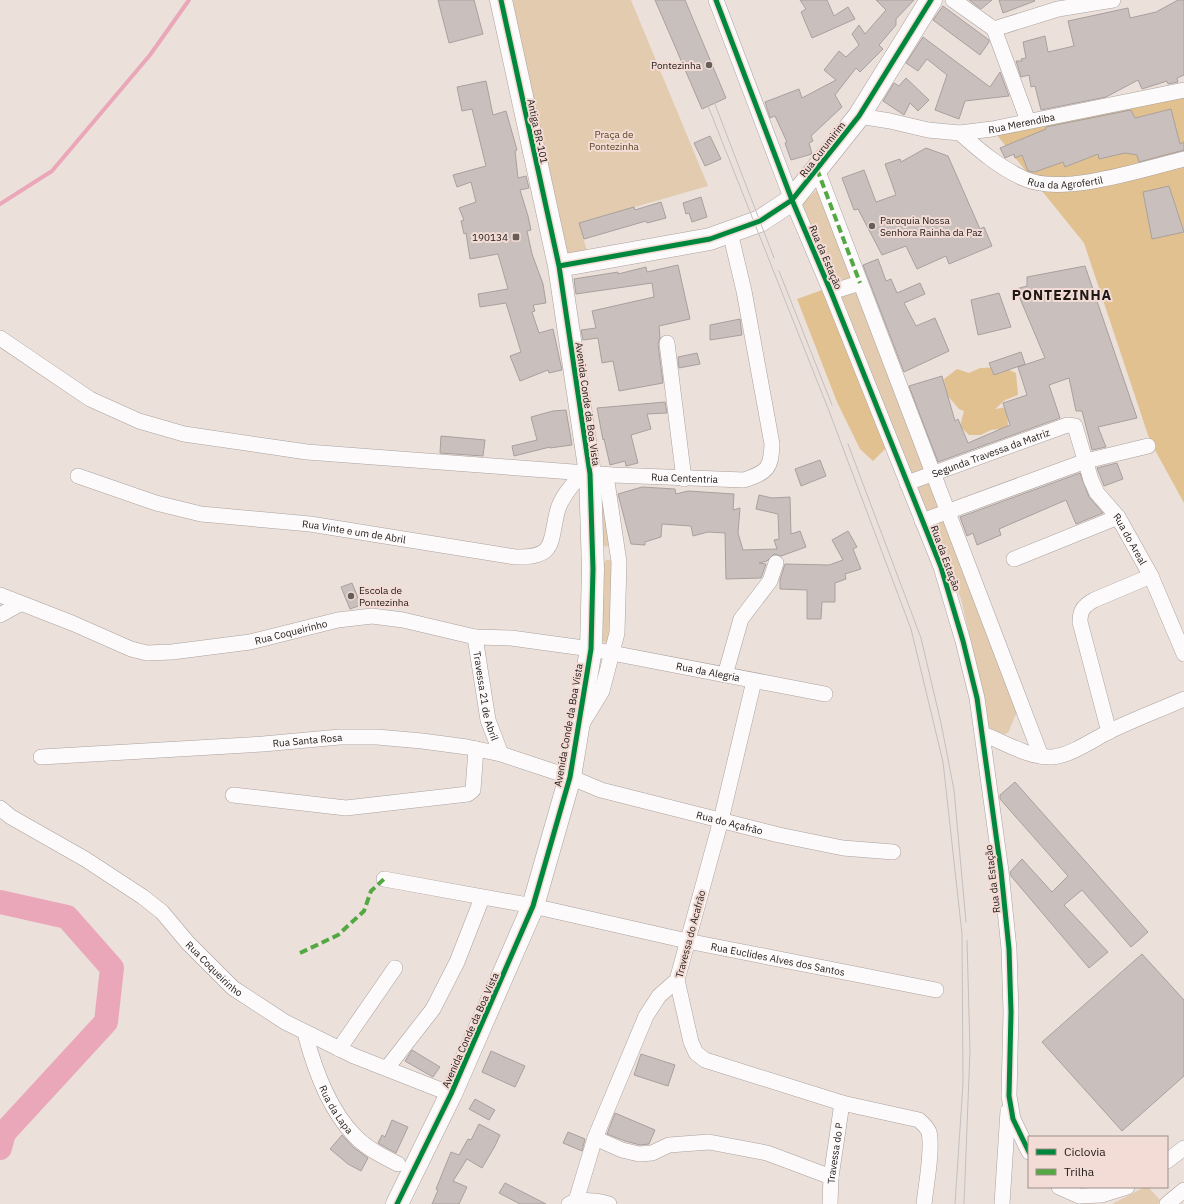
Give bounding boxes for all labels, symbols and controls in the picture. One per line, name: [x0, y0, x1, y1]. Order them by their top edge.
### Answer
place label: Pontezinha: [651, 59, 702, 72]
marker: Pontezinha: [704, 60, 714, 70]
street label: Antiga BR-101: [524, 98, 551, 165]
street label: Rua Merendiba: [988, 110, 1057, 136]
street label: Rua Curumirim: [797, 119, 848, 180]
park label: Praça de Pontezinha: [589, 128, 640, 153]
street label: Rua da Agrofertil: [1026, 173, 1104, 192]
place label: Paroquia Nossa Senhora Rainha da Paz: [880, 214, 983, 239]
marker: Paroquia Nossa Senhora Rainha da Paz: [867, 221, 877, 231]
street label: Rua da Estação: [806, 223, 845, 292]
place label: 190134: [472, 231, 508, 244]
marker: 190134: [511, 232, 521, 242]
district label: PONTEZINHA: [1012, 286, 1112, 304]
street label: Avenida Conde da Boa Vista: [572, 341, 603, 467]
street label: Segunda Travessa da Matriz: [930, 426, 1052, 481]
street label: Rua Cententria: [651, 470, 719, 486]
street label: Rua do Areal: [1110, 510, 1150, 568]
street label: Rua Vinte e um de Abril: [302, 517, 407, 546]
street label: Rua da Estação: [928, 524, 964, 593]
place label: Escola de Pontezinha: [359, 584, 410, 609]
marker: Escola de Pontezinha: [346, 591, 356, 601]
street label: Rua Coqueirinho: [253, 617, 329, 648]
street label: Travessa 21 de Abril: [470, 650, 501, 743]
street label: Rua da Alegria: [675, 659, 742, 685]
street label: Avenida Conde da Boa Vista: [551, 662, 586, 788]
street label: Rua Santa Rosa: [272, 731, 344, 750]
street label: Rua do Açafrão: [695, 808, 765, 838]
street label: Rua da Estação: [982, 844, 1003, 914]
street label: Travessa do Acafrão: [673, 888, 709, 979]
street label: Rua Coqueirinho: [183, 938, 245, 1000]
street label: Rua Euclides Alves dos Santos: [710, 940, 846, 979]
street label: Avenida Conde da Boa Vista: [439, 970, 502, 1090]
street label: Rua da Lapa: [316, 1083, 356, 1137]
street label: Travessa do P: [825, 1122, 846, 1184]
legend: [1028, 1136, 1168, 1188]
text: Ciclovia: [1064, 1144, 1106, 1159]
text: Trilha: [1064, 1164, 1095, 1179]

